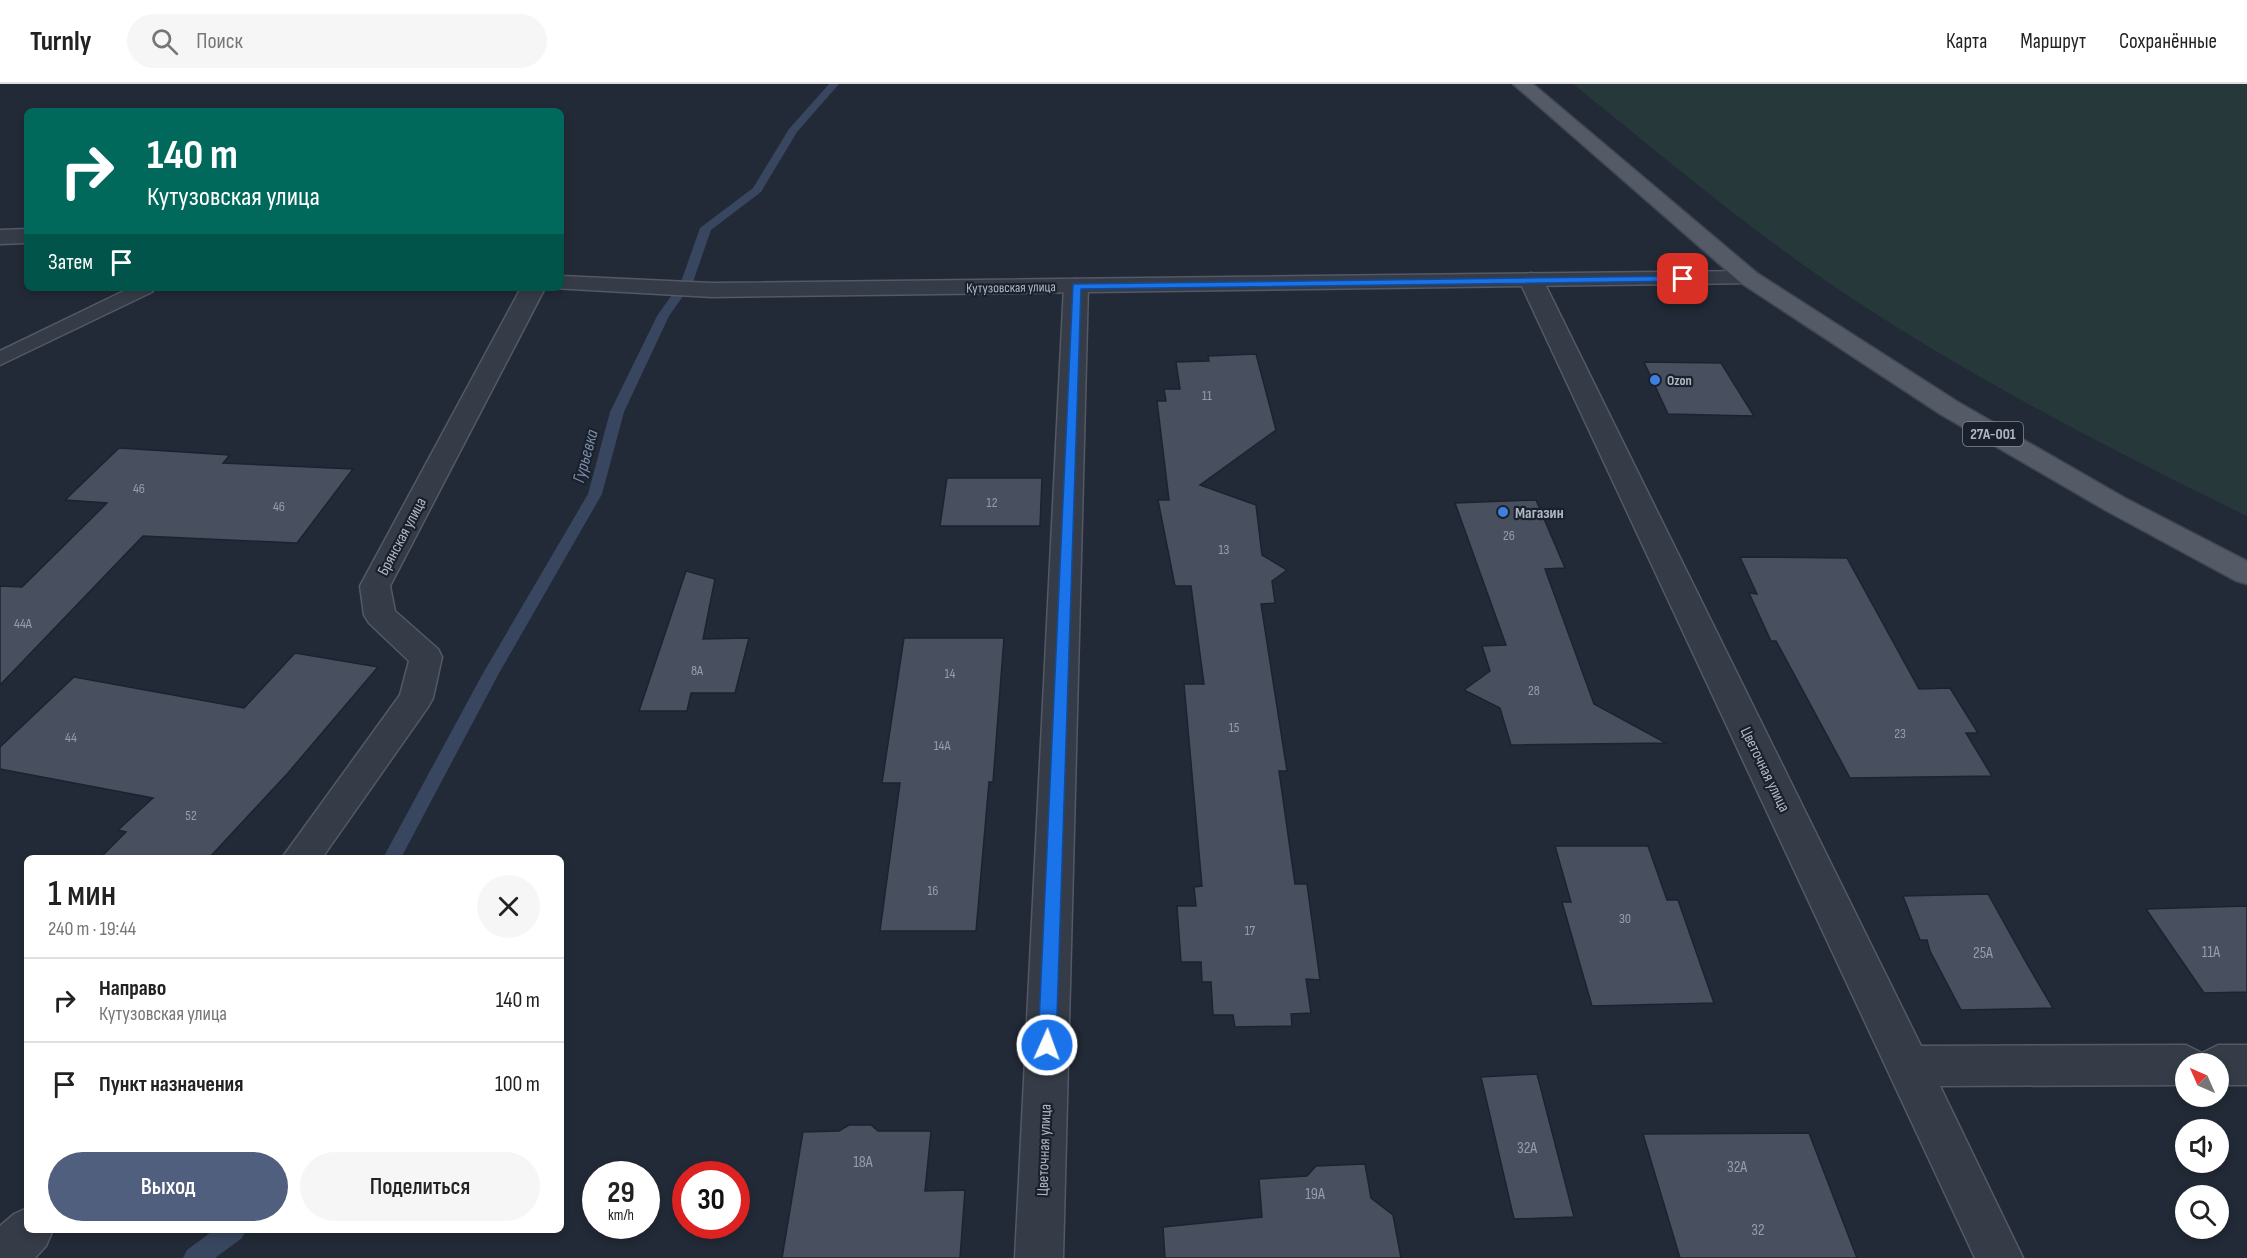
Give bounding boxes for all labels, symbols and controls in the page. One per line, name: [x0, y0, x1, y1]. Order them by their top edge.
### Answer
search box: [127, 14, 547, 68]
text: Turnly: [30, 25, 91, 58]
icon: search: [148, 25, 181, 58]
text: Поиск: [196, 28, 243, 55]
text: Карта: [1946, 29, 1987, 54]
text: Маршрут: [2020, 29, 2086, 54]
text: Сохранённые: [2119, 29, 2217, 54]
text: 140 m: [147, 130, 238, 181]
icon: right: [48, 132, 126, 210]
text: Кутузовская улица: [147, 181, 320, 213]
icon: arrive: [105, 246, 138, 279]
text: Затем: [48, 249, 93, 276]
pin: [1657, 253, 1708, 304]
icon: arrive: [1666, 262, 1699, 295]
street label: Кутузовская улица: [966, 278, 1056, 297]
place label: Ozon: [1667, 372, 1692, 389]
marker: Ozon: [1648, 373, 1662, 387]
house number: 11: [1202, 387, 1212, 404]
road number: 27А-001: [1963, 422, 2023, 446]
water label: Гурьевка: [568, 427, 603, 485]
house number: 46: [133, 480, 145, 497]
street label: Брянская улица: [374, 494, 431, 579]
house number: 12: [987, 494, 998, 511]
house number: 46: [273, 498, 285, 515]
place label: Магазин: [1515, 504, 1564, 523]
marker: Магазин: [1496, 505, 1510, 519]
house number: 26: [1503, 527, 1515, 544]
house number: 13: [1219, 541, 1230, 558]
house number: 44А: [14, 615, 33, 632]
house number: 8А: [691, 662, 704, 679]
house number: 14: [945, 665, 956, 682]
house number: 28: [1528, 682, 1540, 699]
house number: 15: [1229, 719, 1240, 736]
street label: Цветочная улица: [1736, 724, 1793, 815]
house number: 23: [1894, 725, 1906, 742]
house number: 44: [65, 729, 77, 746]
house number: 14А: [934, 737, 951, 754]
house number: 52: [185, 807, 197, 824]
text: 1 мин: [48, 873, 116, 916]
button: close: [477, 875, 540, 938]
house number: 16: [927, 882, 939, 899]
house number: 30: [1619, 910, 1631, 927]
text: 240 m · 19:44: [48, 917, 136, 941]
house number: 17: [1245, 922, 1256, 939]
house number: 11А: [2202, 943, 2220, 962]
house number: 25А: [1973, 944, 1993, 963]
text: Направо: [99, 975, 166, 1002]
icon: right: [48, 984, 81, 1017]
text: 140 m: [496, 987, 540, 1014]
text: Кутузовская улица: [99, 1002, 227, 1026]
position arrow: [1015, 1013, 1079, 1077]
north arrow: [2175, 1053, 2229, 1107]
map controls: [2175, 1053, 2229, 1239]
icon: arrive: [48, 1068, 81, 1101]
text: Пункт назначения: [99, 1071, 243, 1098]
text: 100 m: [495, 1071, 540, 1098]
street label: Цветочная улица: [1033, 1104, 1056, 1197]
button: sound: [2175, 1119, 2229, 1173]
house number: 32А: [1517, 1139, 1537, 1158]
button: Выход: [48, 1152, 288, 1221]
button: Поделиться: [300, 1152, 540, 1221]
house number: 18А: [853, 1153, 873, 1172]
house number: 32А: [1727, 1158, 1747, 1177]
speed limit sign: 30: [672, 1161, 750, 1239]
text: 29: [607, 1175, 635, 1211]
house number: 19А: [1305, 1185, 1325, 1204]
button: search: [2175, 1185, 2229, 1239]
text: km/h: [608, 1206, 634, 1225]
house number: 32: [1751, 1221, 1765, 1240]

